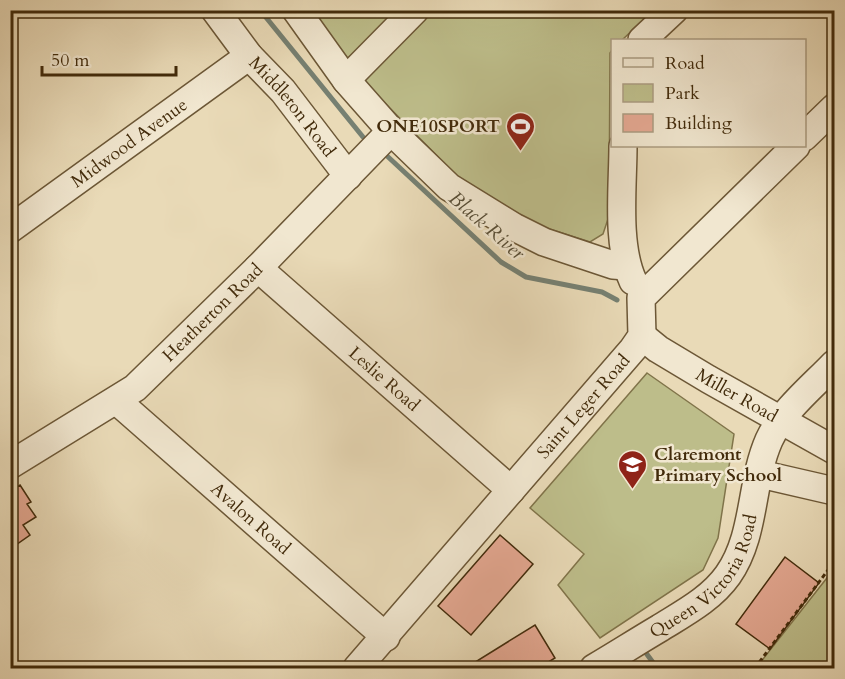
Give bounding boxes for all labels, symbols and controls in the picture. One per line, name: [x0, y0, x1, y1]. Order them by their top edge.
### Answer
scale bar: [42, 39, 176, 77]
legend: [611, 39, 806, 147]
text: 50 m: [51, 48, 90, 73]
street label: Middleton Road: [243, 51, 341, 163]
text: Road: [665, 51, 705, 76]
text: Park: [665, 81, 700, 106]
street label: Midwood Avenue: [66, 93, 193, 194]
sports icon: ONE10SPORT: [505, 110, 537, 152]
text: Building: [665, 111, 733, 136]
place label: ONE10SPORT: [376, 114, 500, 139]
water label: Black River: [443, 185, 532, 267]
street label: Heatherton Road: [157, 258, 269, 368]
street label: Leslie Road: [343, 341, 425, 418]
street label: Saint Leger Road: [531, 349, 636, 464]
street label: Miller Road: [691, 362, 782, 429]
place label: Claremont Primary School: [654, 442, 782, 488]
school or university icon: Claremont Primary School: [617, 448, 649, 490]
street label: Avalon Road: [205, 477, 296, 561]
street label: Queen Victoria Road: [645, 511, 764, 645]

